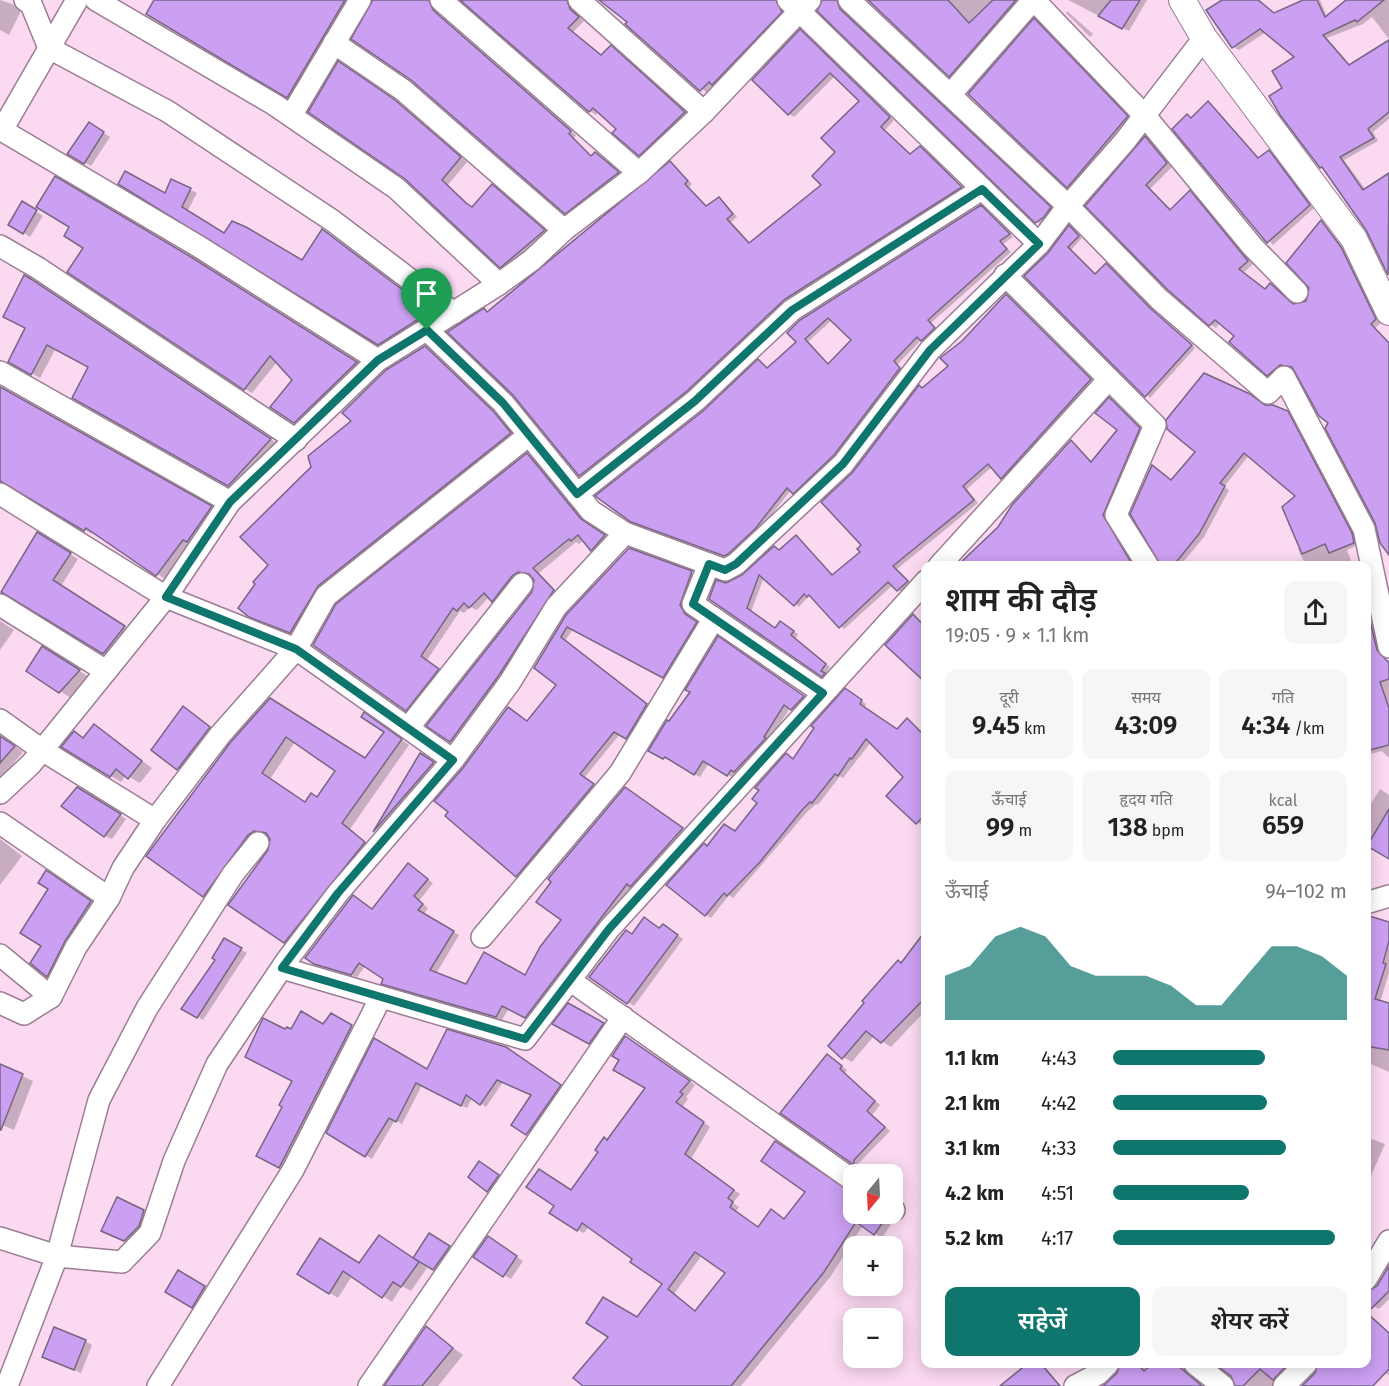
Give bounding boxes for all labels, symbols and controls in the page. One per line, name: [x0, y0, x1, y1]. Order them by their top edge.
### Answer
pin: [401, 268, 452, 330]
icon: arrive: [410, 277, 443, 310]
text: शाम की दौड़: [945, 580, 1097, 620]
button: share: [1284, 581, 1347, 644]
text: 19:05 · 9 × 1.1 km: [945, 623, 1089, 647]
text: दूरी: [999, 688, 1019, 707]
text: समय: [1131, 688, 1161, 707]
text: गति: [1272, 688, 1294, 707]
text: 9.45: [972, 710, 1020, 741]
text: 43:09: [1115, 710, 1177, 741]
text: 4:34: [1241, 710, 1290, 741]
text: km: [1020, 719, 1046, 738]
text: /km: [1290, 719, 1325, 738]
text: ऊँचाई: [992, 790, 1026, 809]
text: हृदय गति: [1119, 790, 1173, 809]
text: kcal: [1269, 791, 1297, 810]
text: 659: [1262, 810, 1304, 841]
text: 99: [986, 812, 1014, 843]
text: 138: [1107, 812, 1148, 843]
text: m: [1014, 821, 1032, 840]
text: bpm: [1148, 821, 1185, 840]
text: ऊँचाई: [945, 879, 988, 903]
text: 94–102 m: [1265, 879, 1347, 903]
text: 1.1 km: [945, 1046, 999, 1070]
text: 4:43: [1041, 1046, 1077, 1070]
text: 2.1 km: [945, 1091, 1000, 1115]
text: 4:42: [1041, 1091, 1076, 1115]
text: 3.1 km: [945, 1136, 1000, 1160]
text: 4:33: [1041, 1136, 1077, 1160]
north arrow: [843, 1164, 903, 1224]
map controls: [843, 1164, 903, 1368]
text: 4.2 km: [945, 1181, 1004, 1205]
text: 4:51: [1041, 1181, 1074, 1205]
text: 5.2 km: [945, 1226, 1004, 1250]
text: 4:17: [1041, 1226, 1073, 1250]
button: +: [843, 1236, 903, 1296]
button: सहेजें: [945, 1287, 1140, 1356]
button: शेयर करें: [1152, 1287, 1347, 1356]
button: −: [843, 1308, 903, 1368]

